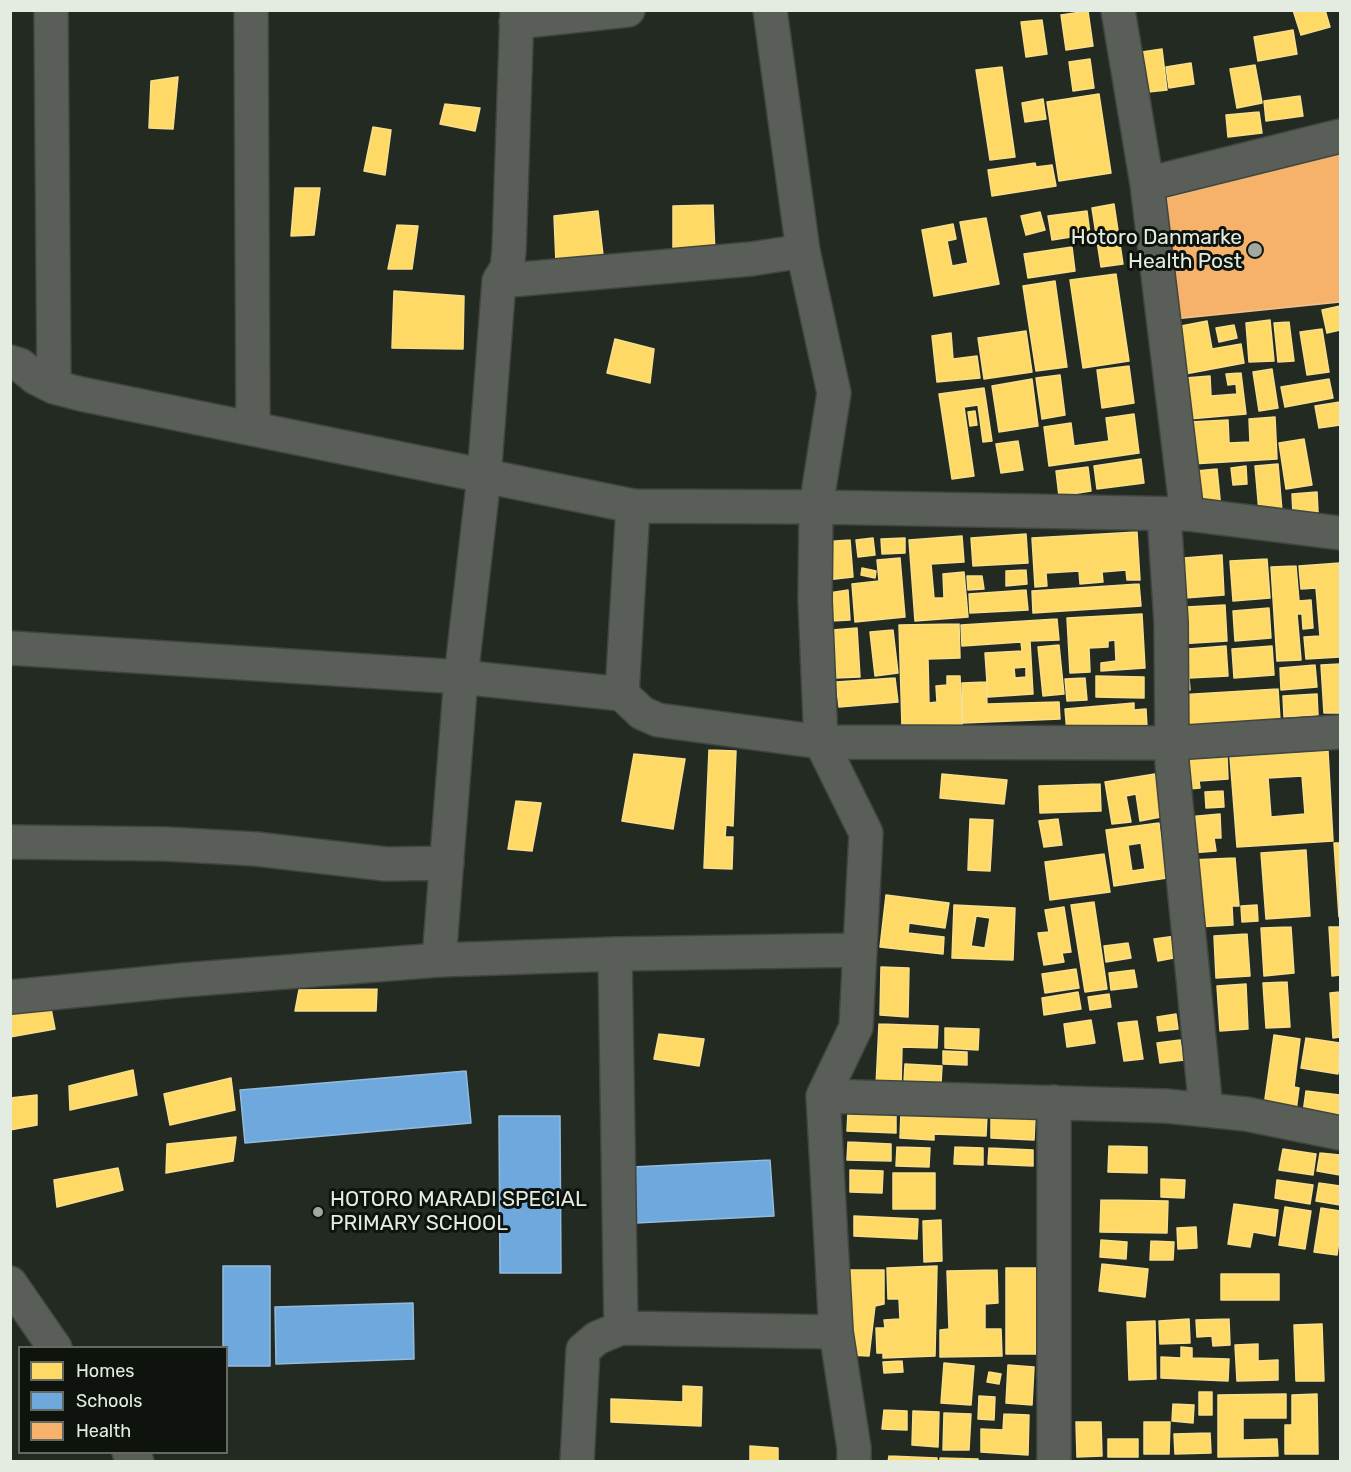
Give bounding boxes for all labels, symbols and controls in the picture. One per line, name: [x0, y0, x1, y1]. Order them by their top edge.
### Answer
place label: Hotoro Danmarke Health Post: [1071, 225, 1242, 275]
marker: Hotoro Danmarke Health Post: [1246, 241, 1264, 259]
place label: HOTORO MARADI SPECIAL PRIMARY SCHOOL: [330, 1187, 587, 1237]
marker: HOTORO MARADI SPECIAL PRIMARY SCHOOL: [311, 1205, 325, 1219]
legend: [18, 1346, 228, 1454]
text: Homes: [76, 1360, 134, 1382]
text: Schools: [76, 1390, 142, 1412]
text: Health: [76, 1420, 131, 1442]

